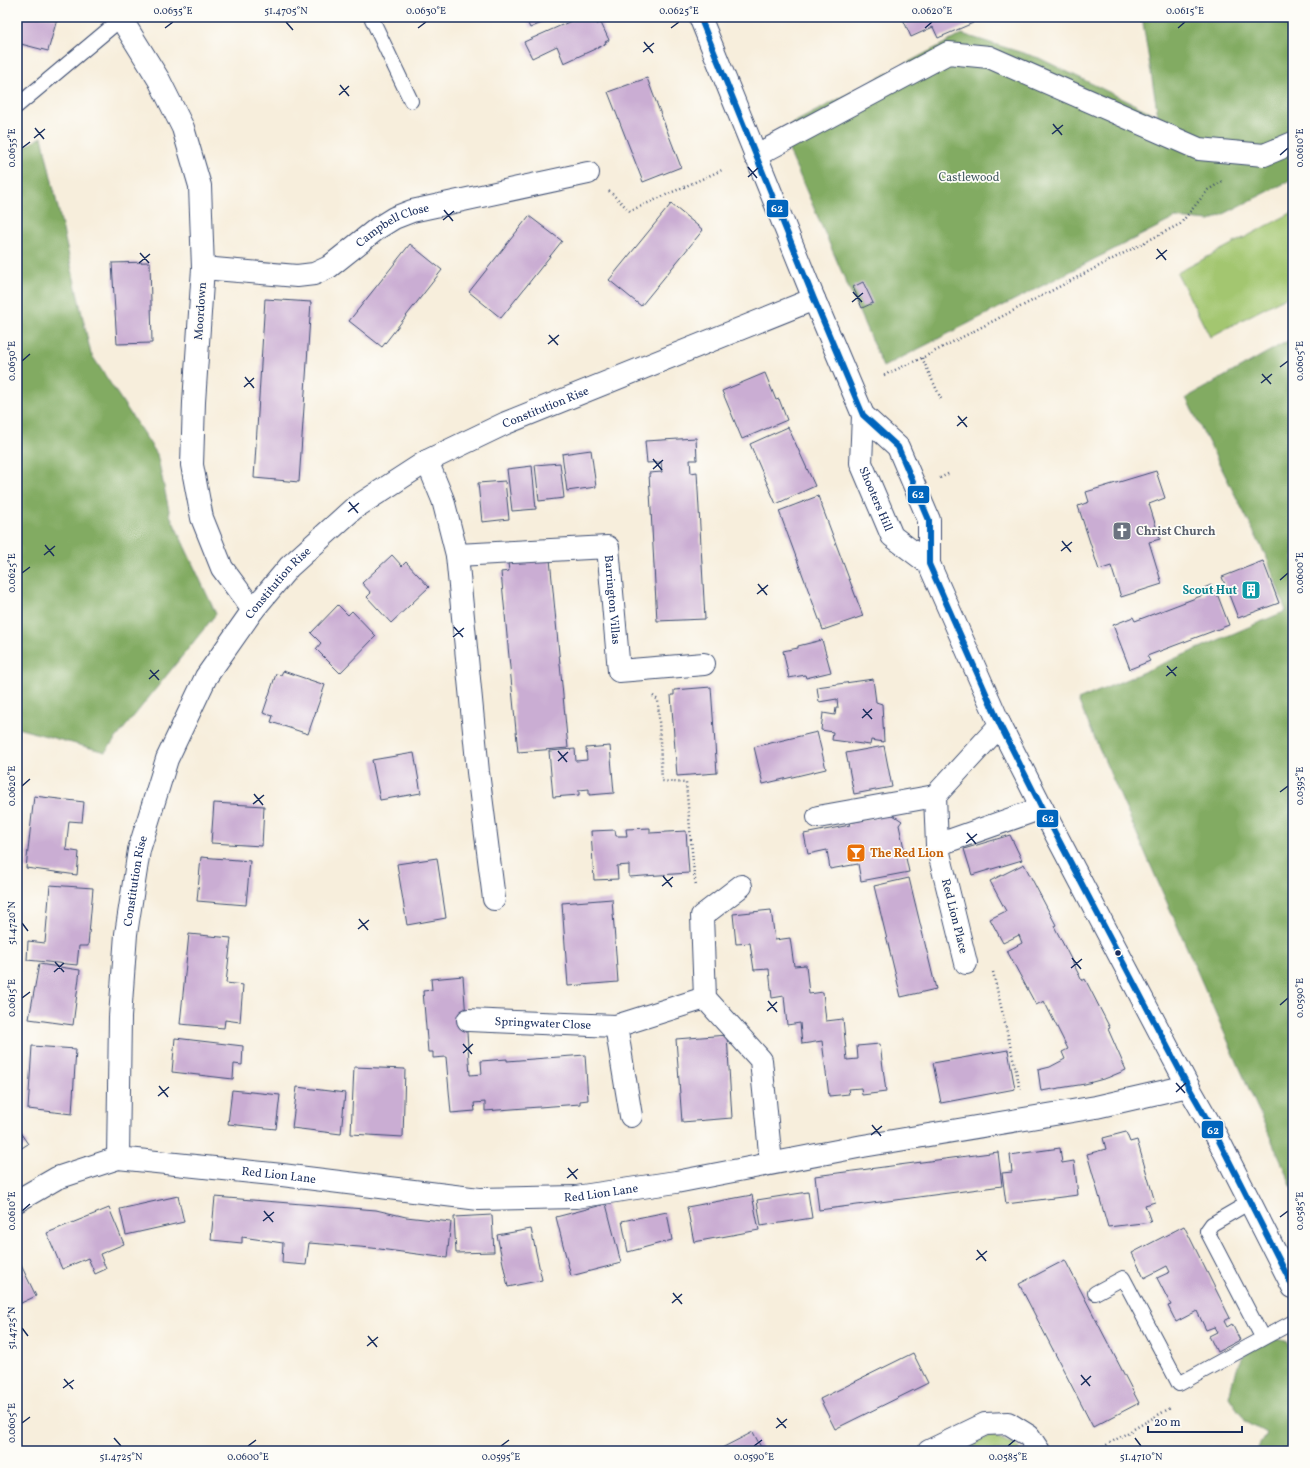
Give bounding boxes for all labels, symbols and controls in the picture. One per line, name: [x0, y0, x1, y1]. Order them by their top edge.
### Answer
text: 0.0635°E: [153, 4, 193, 18]
text: 51.4705°N: [264, 4, 308, 18]
text: 0.0630°E: [406, 4, 446, 18]
text: 0.0625°E: [659, 4, 699, 18]
text: 0.0620°E: [912, 4, 952, 18]
text: 0.0615°E: [1166, 4, 1204, 18]
text: 0.0635°E: [5, 128, 19, 168]
text: 0.0610°E: [1293, 128, 1307, 168]
park label: Castlewood: [938, 170, 1000, 186]
line badge: 62: [766, 199, 789, 218]
street label: Campbell Close: [353, 200, 431, 252]
text: 62: [771, 202, 783, 217]
street label: Moordown: [191, 281, 211, 341]
text: 0.0630°E: [5, 341, 19, 381]
text: 0.0605°E: [1293, 341, 1307, 381]
street label: Constitution Rise: [500, 383, 592, 433]
street label: Shooters Hill: [854, 464, 896, 534]
line badge: 62: [907, 485, 930, 504]
text: 62: [912, 488, 924, 503]
church icon: Christ Church: [1111, 520, 1133, 542]
place label: Christ Church: [1136, 524, 1216, 540]
street label: Constitution Rise: [242, 544, 315, 623]
text: 0.0600°E: [1293, 552, 1307, 594]
text: 0.0625°E: [5, 553, 19, 593]
street label: Barrington Villas: [600, 554, 624, 645]
building icon: Scout Hut: [1240, 579, 1262, 601]
place label: Scout Hut: [1182, 583, 1237, 599]
text: 0.0620°E: [5, 766, 19, 806]
text: 0.0595°E: [1293, 767, 1307, 805]
line badge: 62: [1036, 809, 1059, 828]
text: 62: [1042, 812, 1054, 827]
street label: Constitution Rise: [120, 834, 152, 928]
bar icon: The Red Lion: [845, 842, 867, 864]
place label: The Red Lion: [870, 846, 944, 862]
street label: Red Lion Place: [937, 877, 971, 956]
text: 51.4720°N: [5, 900, 19, 945]
unlabelled marker: [1113, 948, 1123, 958]
text: 0.0590°E: [1293, 978, 1307, 1018]
text: 0.0615°E: [5, 979, 19, 1017]
street label: Springwater Close: [494, 1014, 592, 1034]
line badge: 62: [1201, 1120, 1224, 1139]
text: 62: [1207, 1124, 1219, 1139]
street label: Red Lion Lane: [241, 1164, 317, 1188]
street label: Red Lion Lane: [564, 1181, 640, 1206]
text: 0.0610°E: [5, 1191, 19, 1231]
text: 0.0585°E: [1293, 1192, 1307, 1230]
text: 51.4725°N: [5, 1306, 19, 1350]
text: 0.0605°E: [5, 1403, 19, 1443]
scale bar: [1148, 1408, 1242, 1434]
text: 20 m: [1154, 1415, 1181, 1431]
text: 51.4725°N: [99, 1450, 143, 1464]
text: 0.0600°E: [227, 1450, 269, 1464]
text: 0.0595°E: [482, 1450, 520, 1464]
text: 0.0590°E: [734, 1450, 774, 1464]
text: 0.0585°E: [989, 1450, 1027, 1464]
text: 51.4710°N: [1120, 1450, 1163, 1464]

